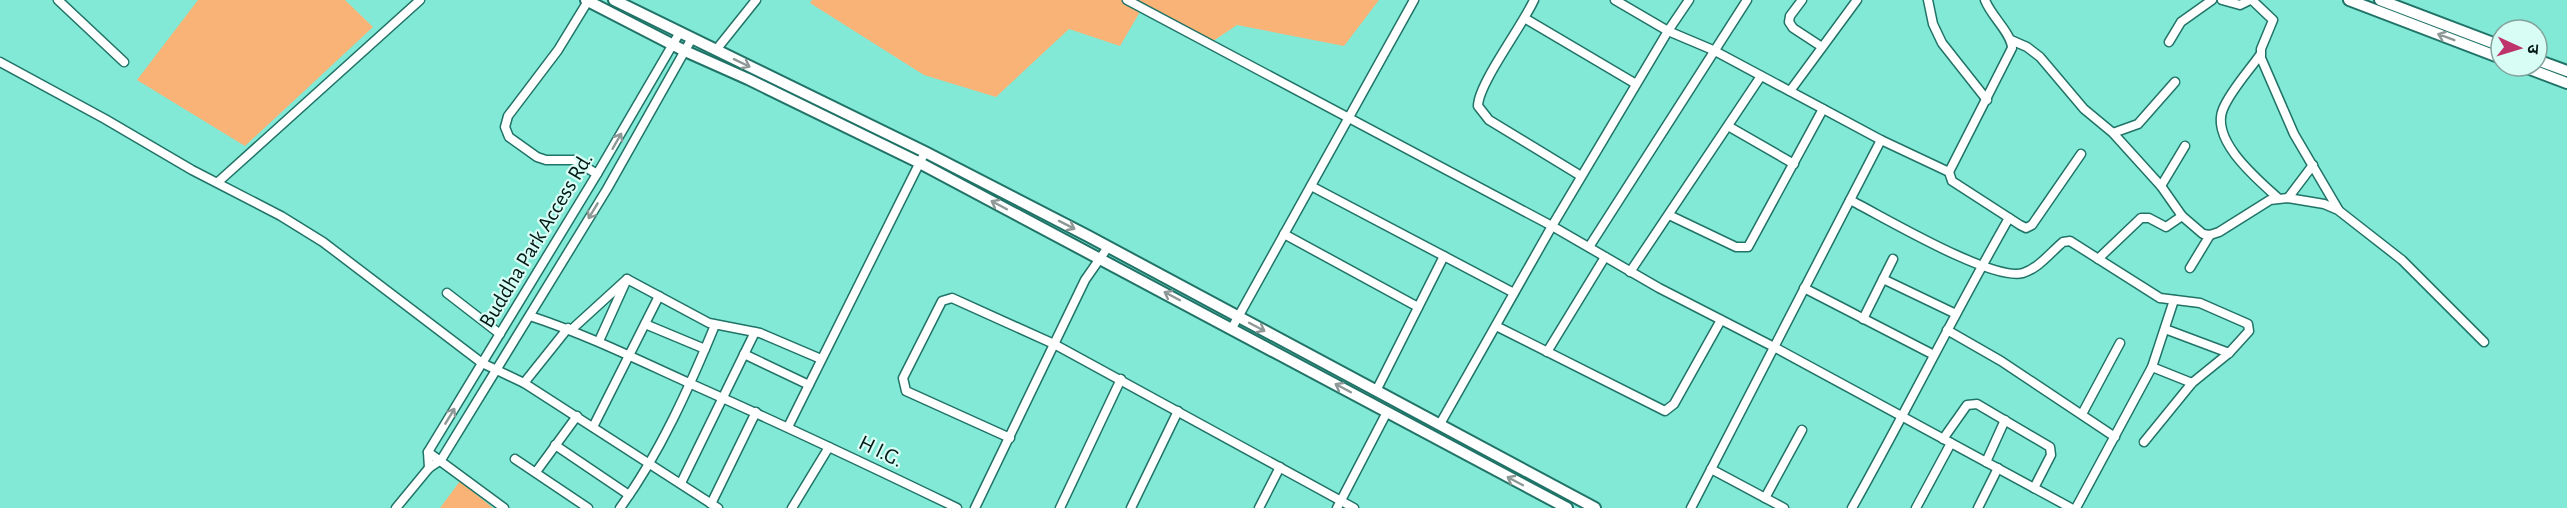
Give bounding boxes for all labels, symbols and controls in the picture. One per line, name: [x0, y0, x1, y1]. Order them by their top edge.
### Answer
north arrow: [2489, 18, 2549, 78]
one-way arrow: [2437, 31, 2456, 42]
text: उ: [2525, 44, 2541, 55]
one-way arrow: [732, 57, 750, 69]
one-way arrow: [611, 133, 623, 150]
street label: Buddha Park Access Rd.: [475, 149, 597, 331]
one-way arrow: [991, 199, 1008, 211]
one-way arrow: [587, 202, 599, 219]
one-way arrow: [1057, 220, 1075, 231]
one-way arrow: [1163, 290, 1181, 302]
one-way arrow: [1247, 322, 1265, 333]
one-way arrow: [1335, 382, 1353, 393]
one-way arrow: [444, 407, 456, 424]
street label: H I.G.: [855, 431, 907, 471]
one-way arrow: [1507, 475, 1525, 486]

